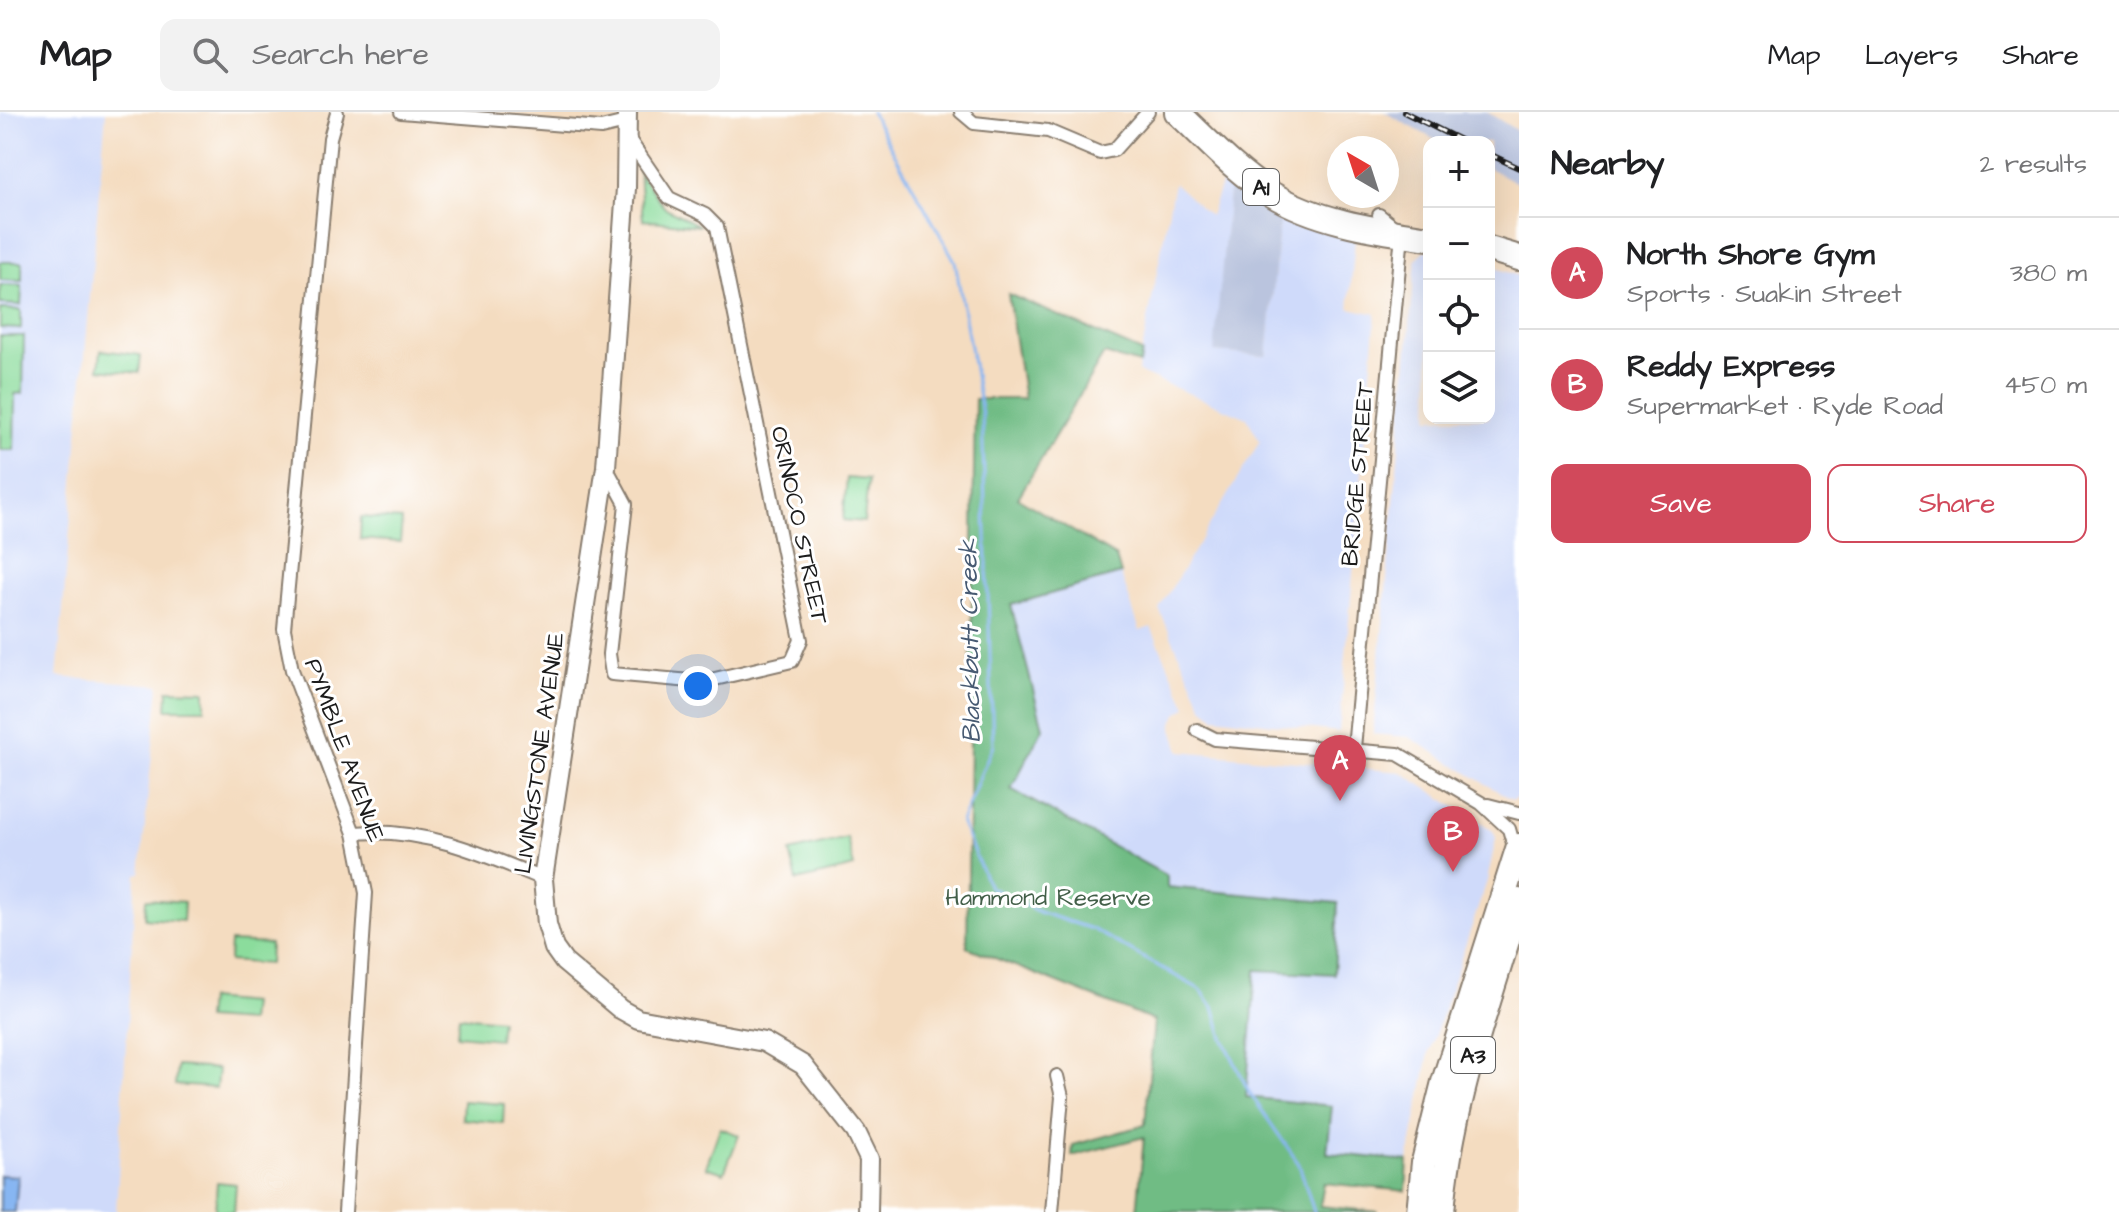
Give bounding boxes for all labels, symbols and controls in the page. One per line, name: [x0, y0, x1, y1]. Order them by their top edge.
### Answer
search box: [160, 19, 720, 91]
text: Map: [40, 29, 112, 81]
icon: search: [188, 33, 232, 77]
text: Search here: [252, 34, 429, 76]
text: Map: [1768, 36, 1821, 75]
text: Layers: [1865, 36, 1958, 75]
text: Share: [2002, 36, 2079, 75]
north arrow: [1327, 136, 1399, 208]
map controls: [1423, 136, 1495, 424]
button: +: [1423, 136, 1495, 208]
text: Nearby: [1551, 140, 1665, 188]
text: 2 results: [1979, 146, 2087, 182]
road number: A1: [1243, 169, 1279, 205]
button: −: [1423, 208, 1495, 280]
text: North Shore Gym: [1627, 234, 1875, 276]
text: A: [1569, 255, 1585, 291]
text: 380 m: [2010, 255, 2087, 291]
text: Sports · Suakin Street: [1627, 276, 1902, 312]
button: locate: [1423, 280, 1495, 352]
text: Reddy Express: [1627, 346, 1835, 388]
button: layers: [1423, 352, 1495, 424]
text: B: [1568, 367, 1586, 403]
text: 450 m: [2004, 367, 2087, 403]
street label: BRIDGE STREET: [1333, 381, 1383, 568]
text: Supermarket · Ryde Road: [1627, 388, 1943, 424]
street label: ORINOCO STREET: [761, 423, 837, 627]
button: Save: [1551, 464, 1811, 543]
button: Share: [1827, 464, 2087, 543]
water label: Blackbutt Creek: [950, 538, 990, 743]
street label: LIVINGSTONE AVENUE: [506, 630, 574, 876]
street label: PYMBLE AVENUE: [295, 654, 393, 847]
your location: [678, 666, 718, 706]
pin: A: [1314, 735, 1366, 801]
pin: B: [1427, 806, 1479, 872]
park label: Hammond Reserve: [945, 881, 1151, 915]
road number: A3: [1451, 1037, 1495, 1073]

